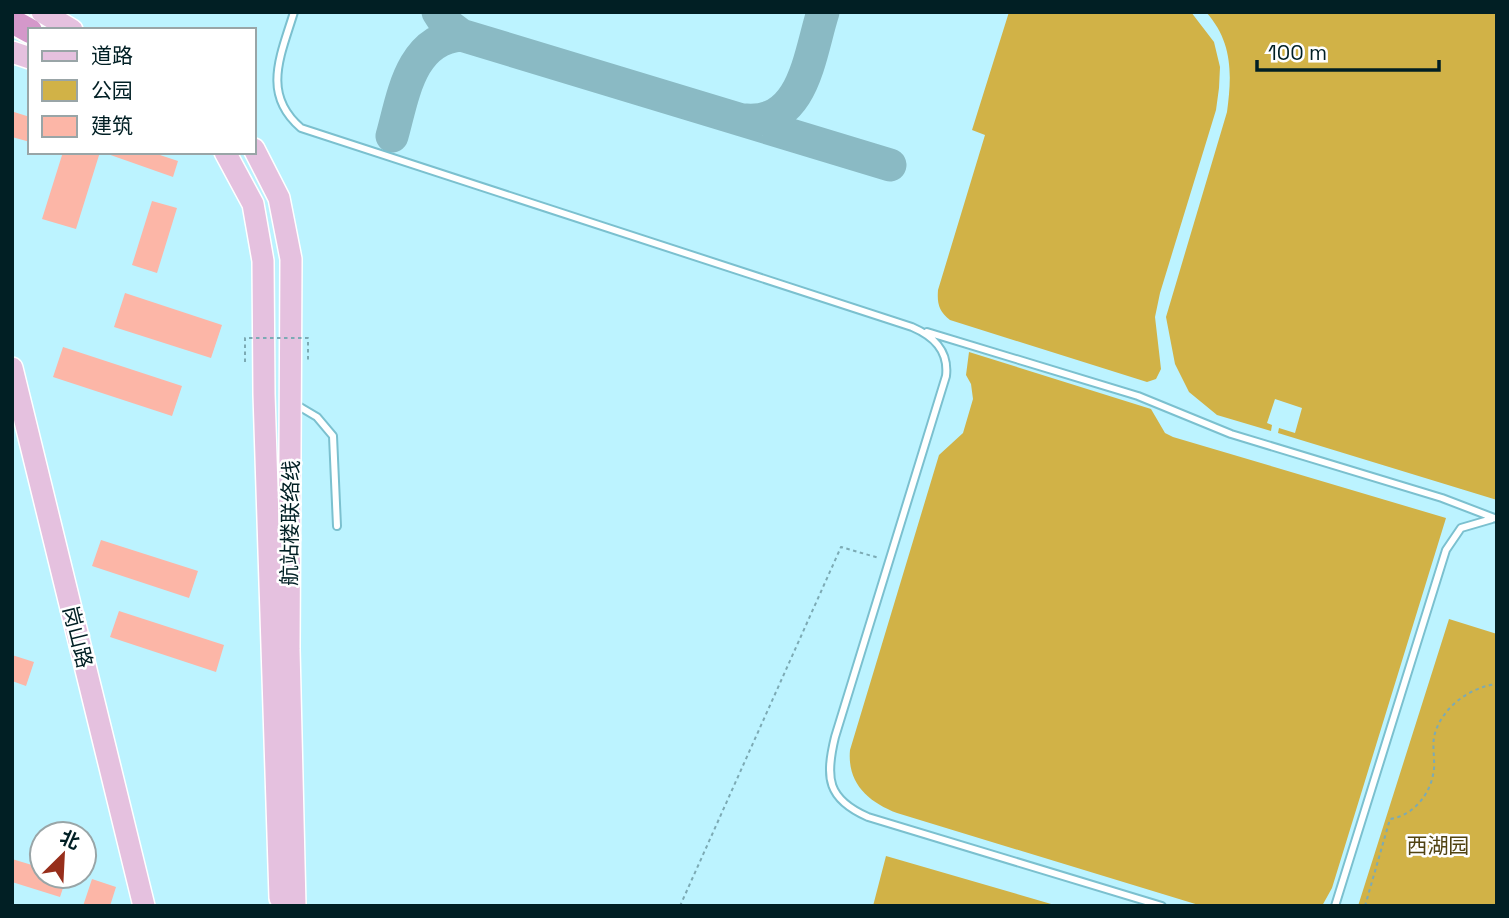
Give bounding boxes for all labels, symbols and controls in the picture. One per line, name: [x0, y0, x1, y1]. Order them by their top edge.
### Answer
legend: [28, 28, 256, 154]
scale bar: [1257, 28, 1439, 72]
text: 100 m: [1268, 39, 1327, 66]
text: 道路: [91, 42, 133, 69]
text: 公园: [91, 77, 133, 104]
text: 建筑: [91, 112, 133, 139]
street label: 航站楼联络线: [275, 460, 305, 586]
street label: 岗山路: [57, 603, 99, 671]
north arrow: [28, 820, 98, 890]
text: 北: [56, 825, 83, 855]
park label: 西湖园: [1407, 832, 1470, 859]

